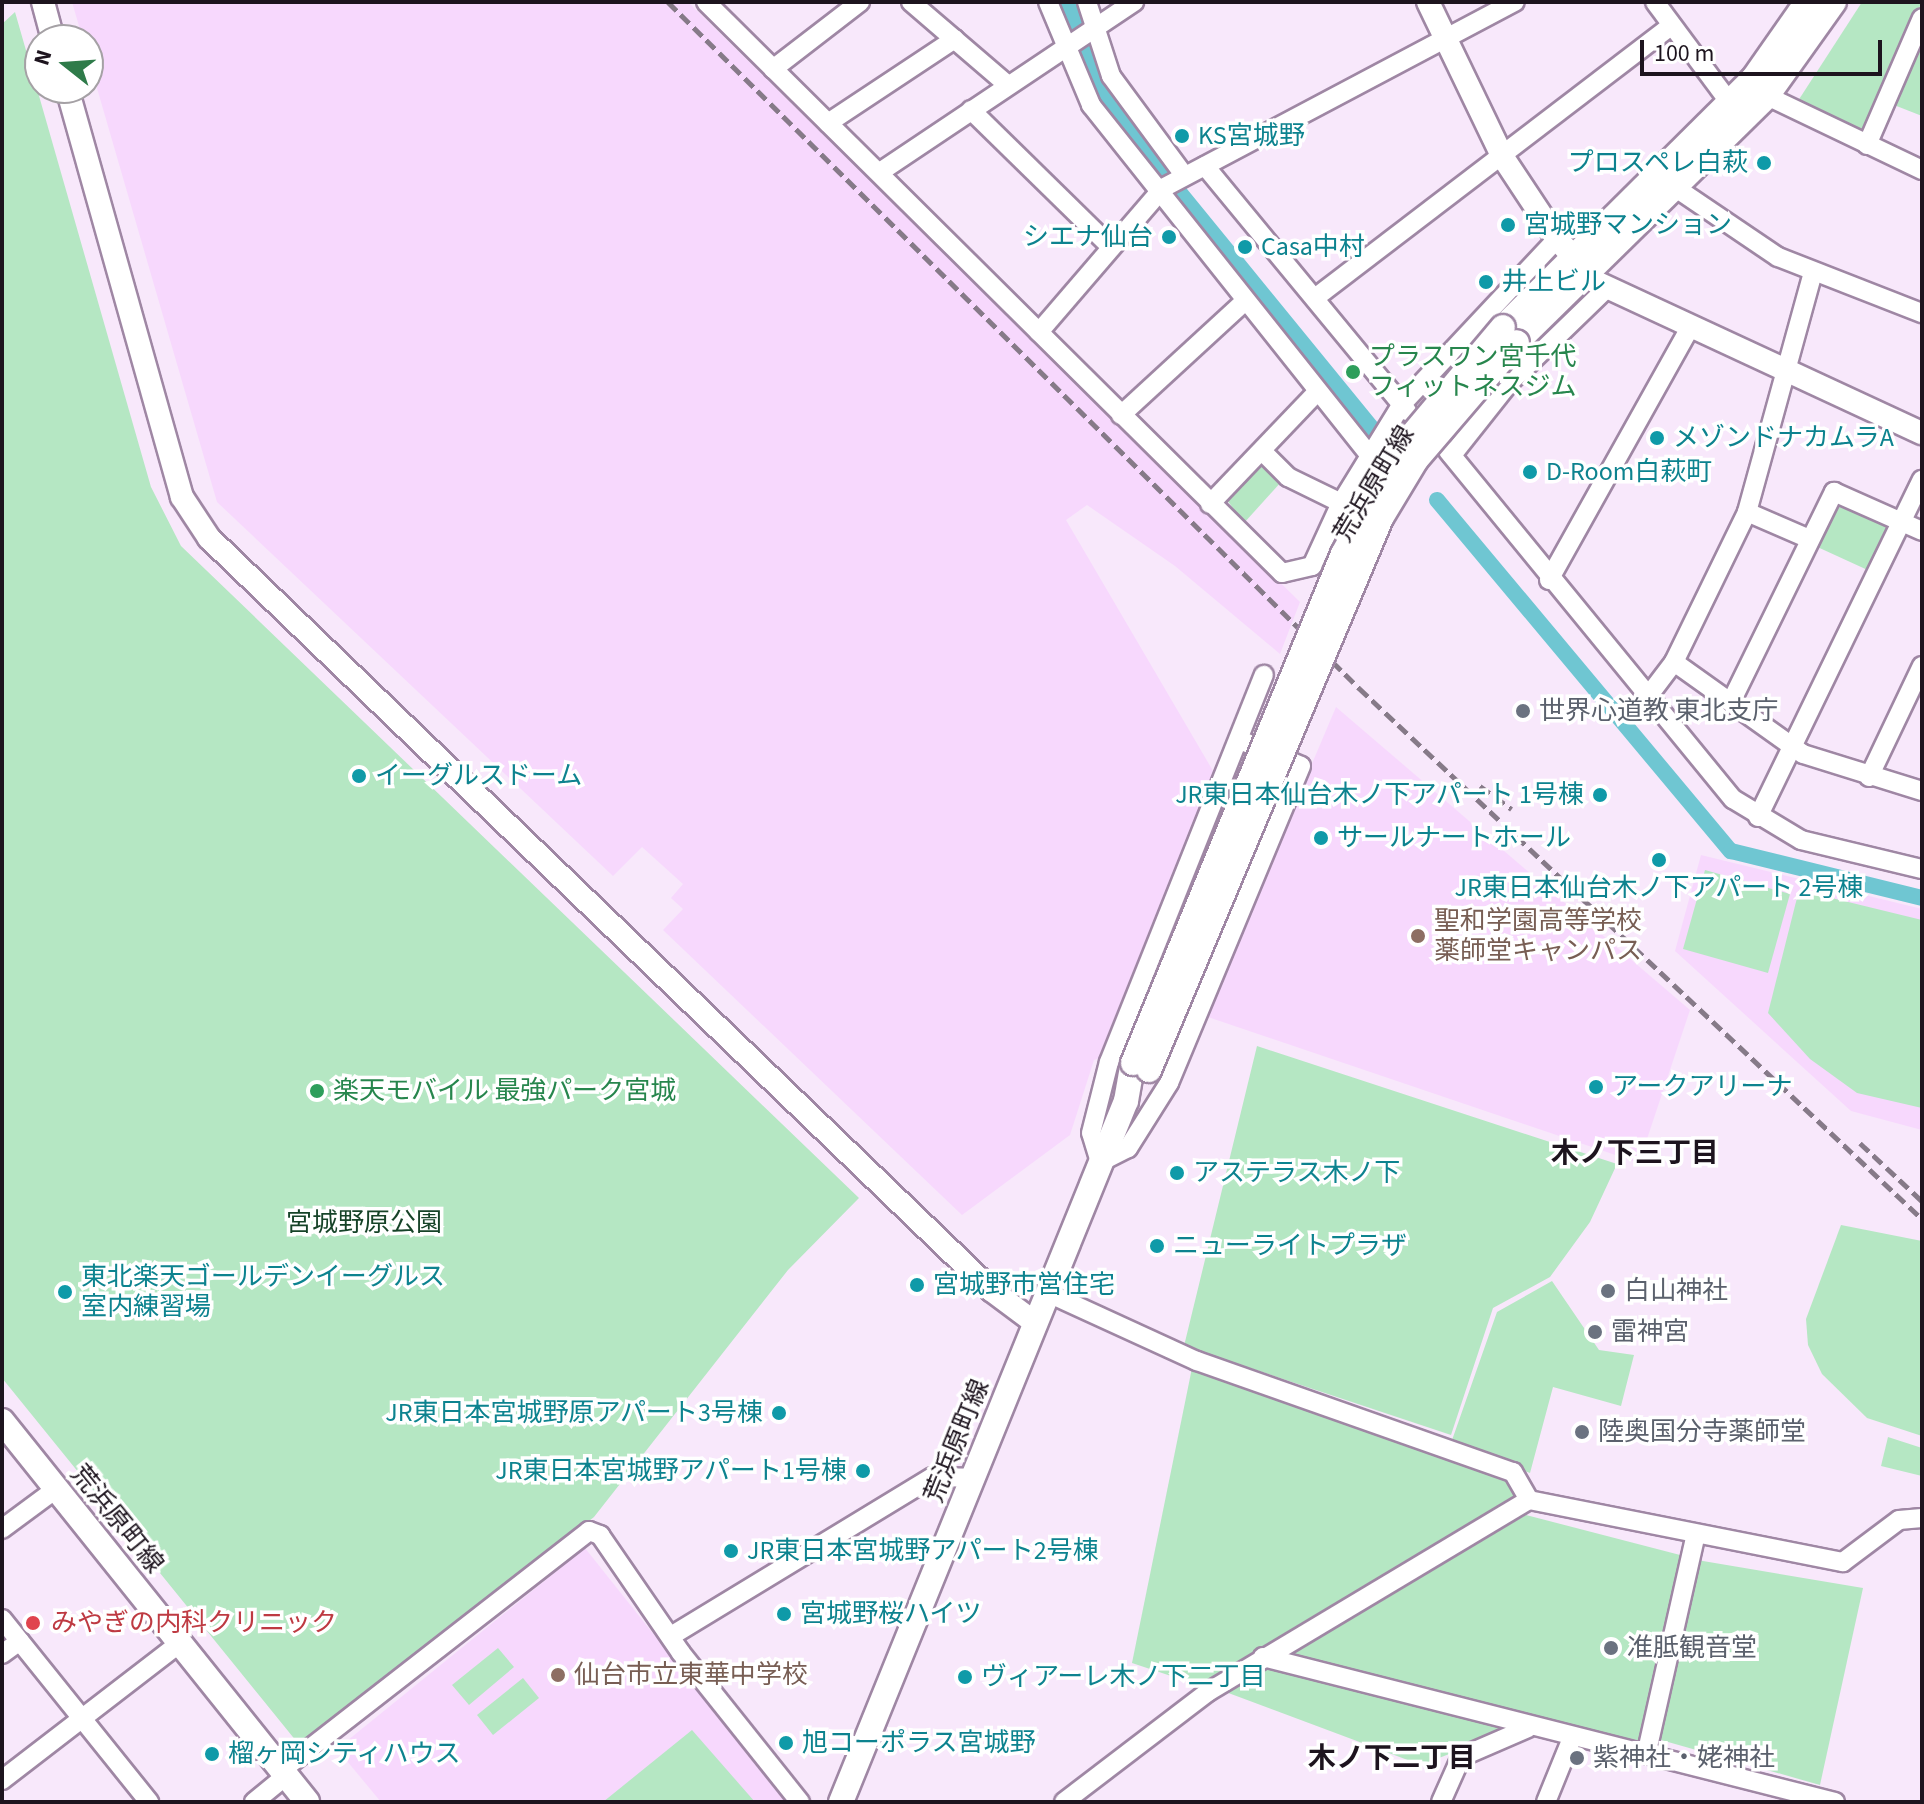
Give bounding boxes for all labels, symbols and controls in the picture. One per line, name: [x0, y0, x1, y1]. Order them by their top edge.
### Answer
north arrow: [24, 24, 104, 104]
scale bar: [1644, 24, 1886, 74]
text: 100 m: [1654, 36, 1714, 71]
text: N: [26, 46, 60, 69]
place label: KS宮城野: [1198, 120, 1305, 152]
marker: KS宮城野: [1173, 127, 1191, 145]
place label: プロスペレ白萩: [1566, 147, 1748, 179]
marker: プロスペレ白萩: [1755, 154, 1773, 172]
place label: 宮城野マンション: [1524, 209, 1732, 241]
marker: 宮城野マンション: [1499, 216, 1517, 234]
place label: シエナ仙台: [1023, 221, 1153, 253]
marker: シエナ仙台: [1160, 228, 1178, 246]
place label: Casa中村: [1261, 231, 1365, 263]
marker: Casa中村: [1236, 238, 1254, 256]
place label: 井上ビル: [1502, 266, 1606, 298]
marker: 井上ビル: [1477, 273, 1495, 291]
place label: プラスワン宮千代 フィットネスジム: [1369, 341, 1577, 402]
marker: プラスワン宮千代 フィットネスジム: [1344, 363, 1362, 381]
street label: 荒浜原町線: [1327, 420, 1421, 548]
place label: メゾンドナカムラA: [1673, 422, 1895, 454]
marker: メゾンドナカムラA: [1648, 429, 1666, 447]
place label: D-Room白萩町: [1546, 456, 1712, 488]
marker: D-Room白萩町: [1521, 463, 1539, 481]
place label: 世界心道教 東北支庁: [1539, 695, 1778, 727]
marker: 世界心道教 東北支庁: [1514, 702, 1532, 720]
place label: イーグルスドーム: [375, 760, 583, 792]
marker: イーグルスドーム: [350, 767, 368, 785]
place label: JR東日本仙台木ノ下アパート 1号棟: [1175, 779, 1584, 811]
marker: JR東日本仙台木ノ下アパート 1号棟: [1591, 786, 1609, 804]
place label: サールナートホール: [1337, 822, 1571, 854]
marker: サールナートホール: [1312, 829, 1330, 847]
marker: JR東日本仙台木ノ下アパート 2号棟: [1650, 851, 1668, 869]
place label: JR東日本仙台木ノ下アパート 2号棟: [1454, 872, 1864, 904]
place label: 聖和学園高等学校 薬師堂キャンパス: [1434, 905, 1642, 966]
marker: 聖和学園高等学校 薬師堂キャンパス: [1409, 927, 1427, 945]
place label: アークアリーナ: [1612, 1071, 1792, 1103]
place label: 楽天モバイル 最強パーク宮城: [333, 1075, 676, 1107]
marker: アークアリーナ: [1587, 1078, 1605, 1096]
marker: 楽天モバイル 最強パーク宮城: [308, 1082, 326, 1100]
district label: 木ノ下三丁目: [1551, 1136, 1719, 1170]
place label: アステラス木ノ下: [1193, 1157, 1401, 1189]
marker: アステラス木ノ下: [1168, 1164, 1186, 1182]
park label: 宮城野原公園: [286, 1207, 442, 1239]
place label: ニューライトプラザ: [1173, 1230, 1407, 1262]
marker: ニューライトプラザ: [1148, 1237, 1166, 1255]
place label: 東北楽天ゴールデンイーグルス 室内練習場: [81, 1261, 445, 1322]
place label: 宮城野市営住宅: [933, 1269, 1115, 1301]
place label: 白山神社: [1624, 1275, 1728, 1307]
marker: 宮城野市営住宅: [908, 1276, 926, 1294]
marker: 白山神社: [1599, 1282, 1617, 1300]
marker: 東北楽天ゴールデンイーグルス 室内練習場: [56, 1283, 74, 1301]
place label: 雷神宮: [1611, 1316, 1689, 1348]
marker: 雷神宮: [1586, 1323, 1604, 1341]
street label: 荒浜原町線: [918, 1375, 996, 1507]
place label: JR東日本宮城野原アパート3号棟: [385, 1397, 763, 1429]
marker: JR東日本宮城野原アパート3号棟: [770, 1404, 788, 1422]
place label: 陸奥国分寺薬師堂: [1598, 1416, 1806, 1448]
marker: 陸奥国分寺薬師堂: [1573, 1423, 1591, 1441]
place label: JR東日本宮城野アパート1号棟: [495, 1455, 847, 1487]
street label: 荒浜原町線: [64, 1459, 170, 1579]
marker: JR東日本宮城野アパート1号棟: [854, 1462, 872, 1480]
place label: JR東日本宮城野アパート2号棟: [747, 1535, 1099, 1567]
marker: JR東日本宮城野アパート2号棟: [722, 1542, 740, 1560]
place label: 宮城野桜ハイツ: [800, 1598, 982, 1630]
marker: 宮城野桜ハイツ: [775, 1605, 793, 1623]
place label: みやぎの内科クリニック: [51, 1607, 337, 1639]
marker: みやぎの内科クリニック: [22, 1612, 44, 1634]
place label: 准胝観音堂: [1627, 1632, 1757, 1664]
marker: 准胝観音堂: [1602, 1639, 1620, 1657]
place label: 仙台市立東華中学校: [574, 1659, 808, 1691]
place label: ヴィアーレ木ノ下二丁目: [981, 1661, 1265, 1693]
marker: 仙台市立東華中学校: [549, 1666, 567, 1684]
marker: ヴィアーレ木ノ下二丁目: [956, 1668, 974, 1686]
place label: 旭コーポラス宮城野: [802, 1727, 1036, 1759]
marker: 旭コーポラス宮城野: [777, 1734, 795, 1752]
place label: 榴ヶ岡シティハウス: [228, 1738, 462, 1770]
district label: 木ノ下二丁目: [1308, 1741, 1476, 1775]
place label: 紫神社・姥神社: [1593, 1742, 1775, 1774]
marker: 榴ヶ岡シティハウス: [203, 1745, 221, 1763]
marker: 紫神社・姥神社: [1568, 1749, 1586, 1767]

